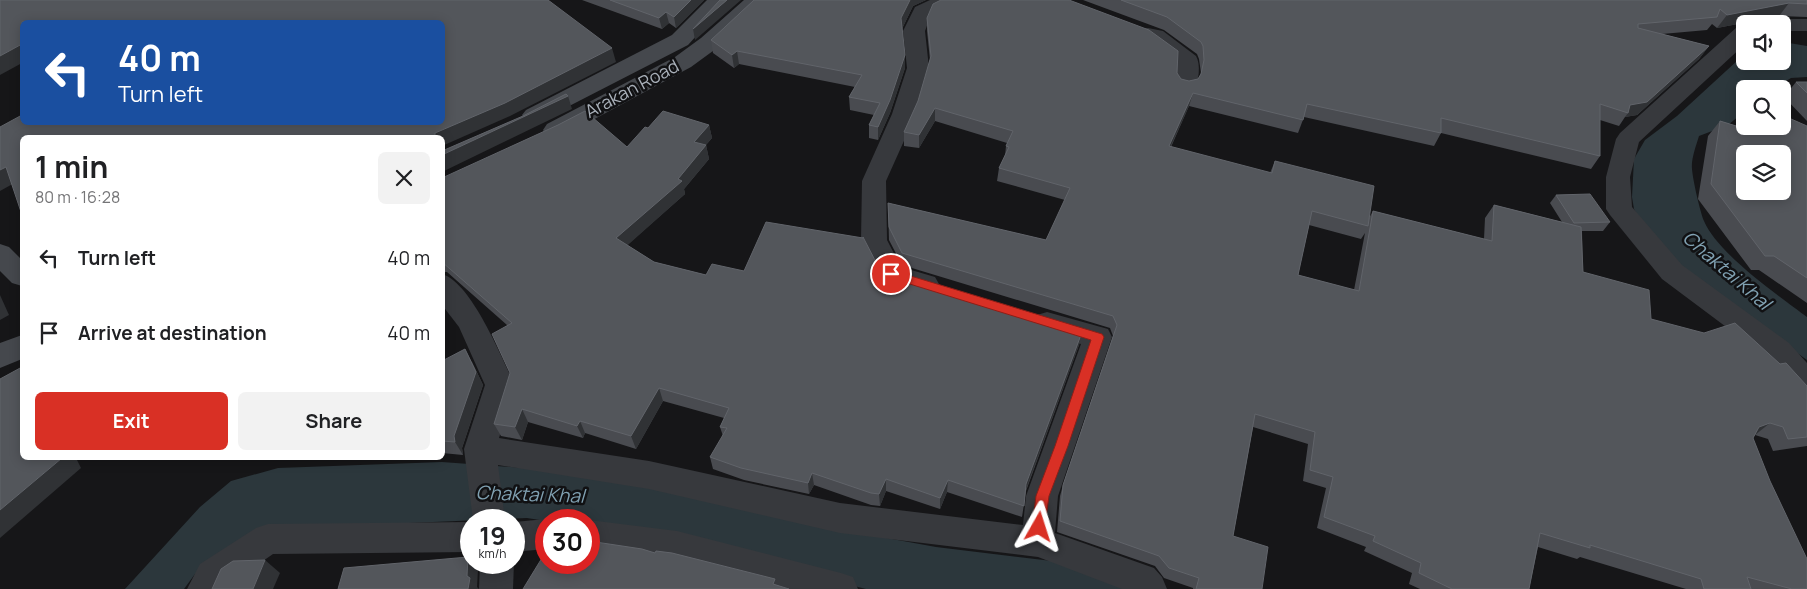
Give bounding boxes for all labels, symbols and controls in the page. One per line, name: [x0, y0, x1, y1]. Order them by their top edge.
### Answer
map controls: [1736, 15, 1791, 200]
button: sound: [1736, 15, 1791, 70]
text: 40 m: [118, 34, 201, 82]
icon: left: [35, 40, 100, 105]
street label: Arakan Road: [580, 53, 683, 123]
text: Turn left: [118, 79, 203, 109]
button: search: [1736, 80, 1791, 135]
button: layers: [1736, 145, 1791, 200]
text: 1 min: [35, 146, 108, 187]
button: close: [378, 152, 430, 204]
text: 80 m · 16:28: [35, 186, 120, 208]
water label: Chaktai Khal: [1677, 224, 1779, 317]
icon: left: [35, 244, 63, 272]
text: Turn left: [78, 245, 156, 271]
text: 40 m: [387, 245, 430, 271]
pin: [870, 253, 912, 295]
icon: arrive: [877, 260, 905, 288]
icon: arrive: [35, 319, 63, 347]
text: Arrive at destination: [78, 320, 267, 346]
text: 40 m: [387, 320, 430, 346]
button: Exit: [35, 392, 228, 450]
button: Share: [238, 392, 430, 450]
water label: Chaktai Khal: [475, 479, 587, 509]
position arrow: [1012, 500, 1064, 552]
speed limit sign: 30: [535, 509, 600, 574]
text: 19: [479, 518, 506, 553]
text: km/h: [479, 545, 506, 562]

